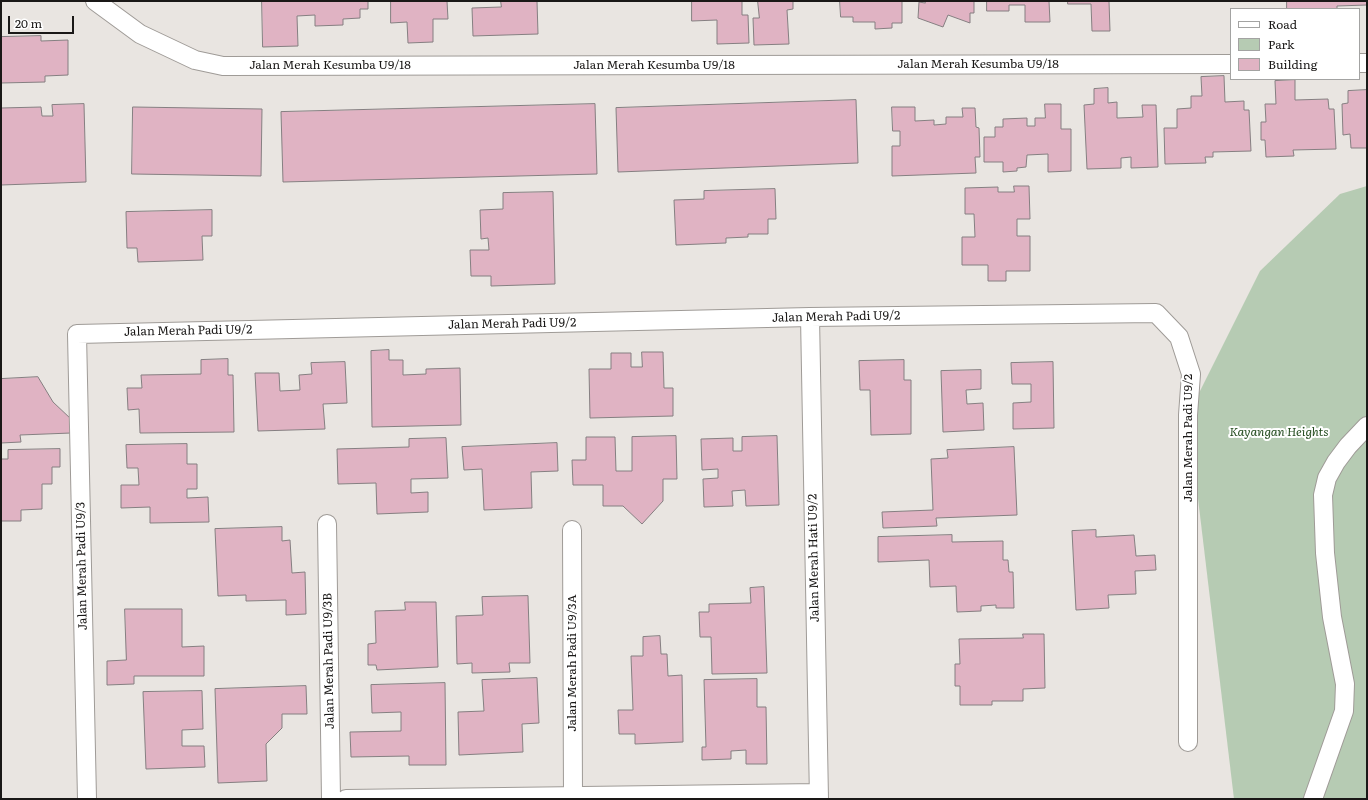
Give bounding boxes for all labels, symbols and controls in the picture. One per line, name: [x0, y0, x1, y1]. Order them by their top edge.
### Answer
scale bar: [10, 8, 76, 34]
legend: [1230, 8, 1360, 80]
text: 20 m: [15, 14, 42, 32]
text: Road: [1268, 15, 1297, 33]
text: Park: [1268, 35, 1294, 53]
text: Building: [1268, 55, 1317, 73]
street label: Jalan Merah Kesumba U9/18: [897, 57, 1059, 71]
street label: Jalan Merah Kesumba U9/18: [249, 58, 411, 72]
street label: Jalan Merah Kesumba U9/18: [573, 58, 735, 72]
street label: Jalan Merah Padi U9/2: [772, 309, 900, 325]
street label: Jalan Merah Padi U9/2: [448, 316, 576, 332]
street label: Jalan Merah Padi U9/2: [124, 323, 252, 339]
street label: Jalan Merah Padi U9/2: [1181, 374, 1195, 502]
park label: Kayangan Heights: [1229, 425, 1329, 439]
street label: Jalan Merah Hati U9/2: [806, 494, 822, 622]
street label: Jalan Merah Padi U9/3: [74, 502, 90, 630]
street label: Jalan Merah Padi U9/3B: [321, 593, 337, 729]
street label: Jalan Merah Padi U9/3A: [565, 594, 579, 732]

